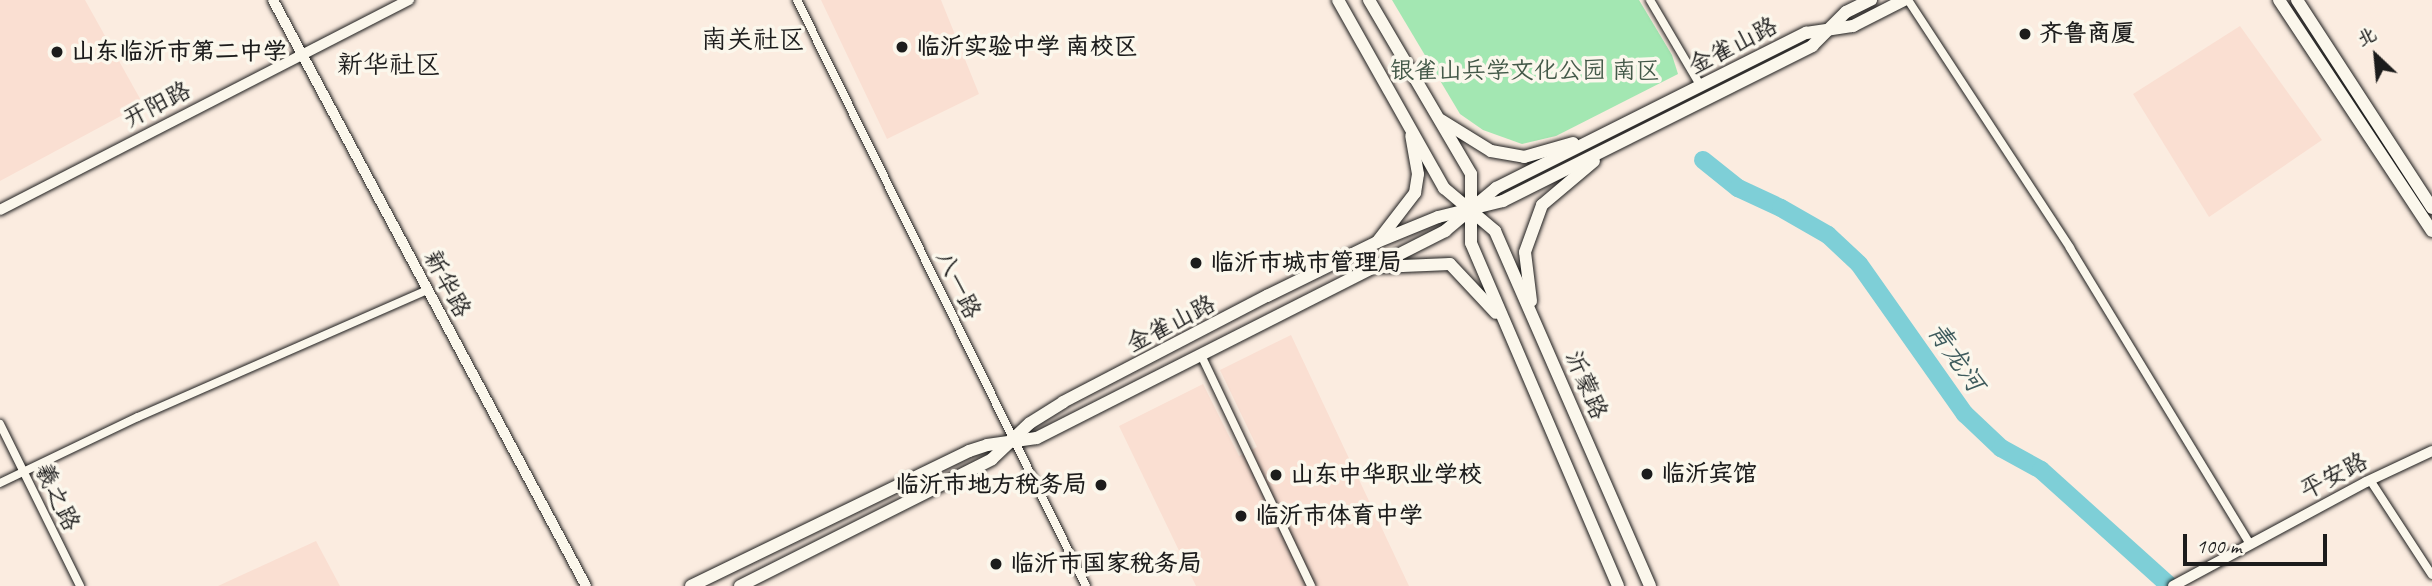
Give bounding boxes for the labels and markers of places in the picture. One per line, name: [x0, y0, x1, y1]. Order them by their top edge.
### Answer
place label: 齐鲁商厦: [2039, 20, 2135, 48]
marker: 齐鲁商厦: [2017, 26, 2033, 42]
place label: 临沂实验中学 南校区: [916, 33, 1138, 61]
place label: 山东临沂市第二中学: [71, 38, 287, 66]
marker: 临沂实验中学 南校区: [894, 39, 910, 55]
marker: 山东临沂市第二中学: [49, 44, 65, 60]
place label: 临沂市城市管理局: [1210, 249, 1402, 277]
marker: 临沂市城市管理局: [1188, 255, 1204, 271]
place label: 临沂宾馆: [1661, 460, 1757, 488]
place label: 山东中华职业学校: [1290, 461, 1482, 489]
marker: 临沂宾馆: [1639, 466, 1655, 482]
marker: 山东中华职业学校: [1268, 467, 1284, 483]
place label: 临沂市地方税务局: [895, 471, 1087, 499]
marker: 临沂市地方税务局: [1093, 477, 1109, 493]
place label: 临沂市体育中学: [1255, 502, 1423, 530]
marker: 临沂市体育中学: [1233, 508, 1249, 524]
place label: 临沂市国家税务局: [1010, 550, 1202, 578]
marker: 临沂市国家税务局: [988, 556, 1004, 572]

